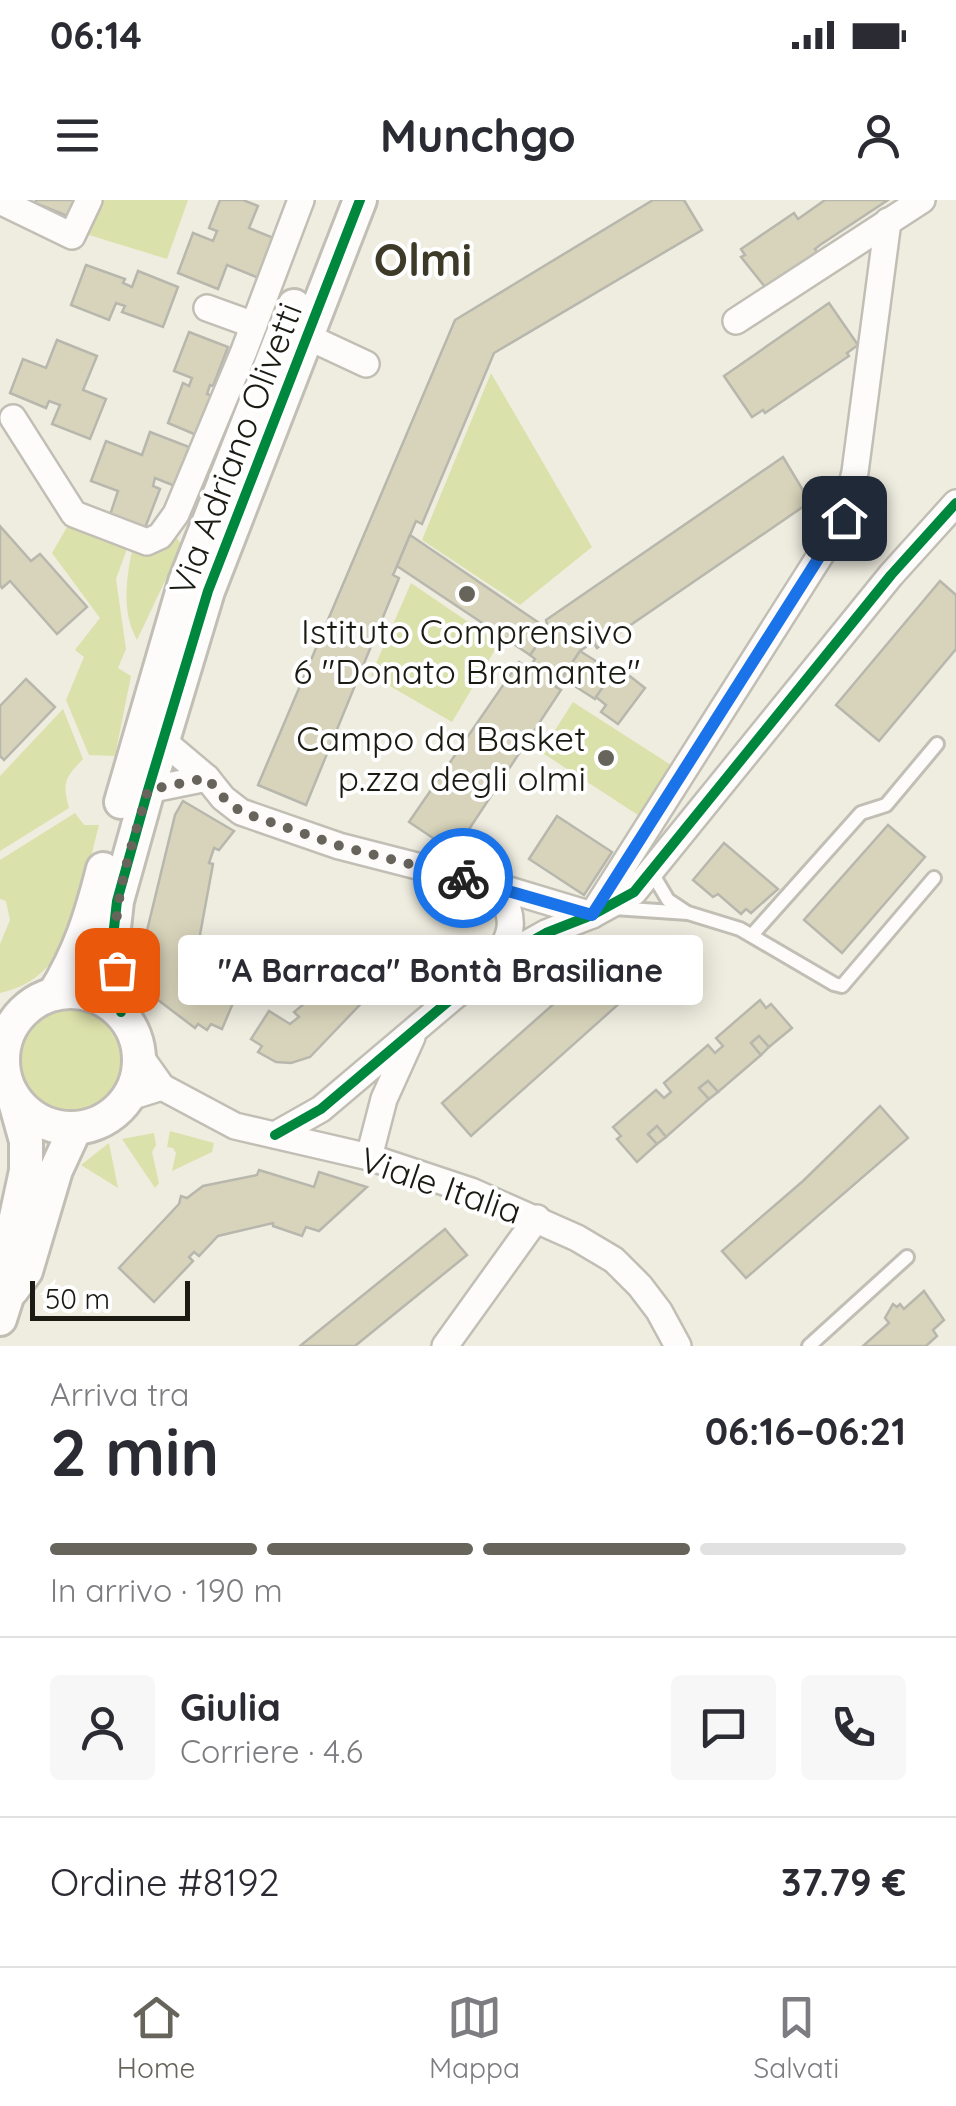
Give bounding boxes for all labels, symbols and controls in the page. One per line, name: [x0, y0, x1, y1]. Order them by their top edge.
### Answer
text: 06:14: [50, 11, 142, 59]
text: Munchgo: [380, 107, 576, 163]
icon: menu: [50, 108, 105, 163]
icon: person: [851, 108, 906, 163]
district label: Olmi: [374, 231, 472, 287]
street label: Via Adriano Olivetti: [159, 296, 311, 602]
pin: [802, 476, 887, 561]
icon: home: [817, 491, 872, 546]
marker: Istituto Comprensivo 6 "Donato Bramante": [456, 583, 478, 605]
place label: Istituto Comprensivo 6 "Donato Bramante": [293, 609, 641, 693]
place label: Campo da Basket p.zza degli olmi: [296, 716, 586, 800]
marker: Campo da Basket p.zza degli olmi: [595, 747, 617, 769]
courier: [413, 828, 513, 928]
icon: bike: [436, 851, 491, 906]
pin: [75, 928, 160, 1013]
callout: "A Barraca" Bontà Brasiliane: [177, 935, 702, 1005]
icon: bag: [90, 943, 145, 998]
text: "A Barraca" Bontà Brasiliane: [218, 950, 663, 990]
street label: Viale Italia: [355, 1137, 527, 1233]
scale bar: [30, 1276, 190, 1320]
text: 50 m: [45, 1281, 110, 1316]
text: Arriva tra: [50, 1374, 189, 1414]
text: 06:16–06:21: [705, 1407, 906, 1455]
text: 2 min: [50, 1411, 219, 1492]
text: In arrivo · 190 m: [50, 1570, 283, 1610]
button: person: [50, 1675, 155, 1780]
button: chat: [671, 1675, 776, 1780]
button: phone: [801, 1675, 906, 1780]
text: Giulia: [180, 1683, 281, 1731]
text: Corriere · 4.6: [180, 1731, 363, 1771]
text: Ordine #8192: [50, 1858, 280, 1906]
text: 37.79 €: [781, 1858, 906, 1906]
tab: Home: [117, 1990, 195, 2085]
tab: Mappa: [429, 1990, 520, 2085]
tab: Salvati: [754, 1990, 839, 2085]

